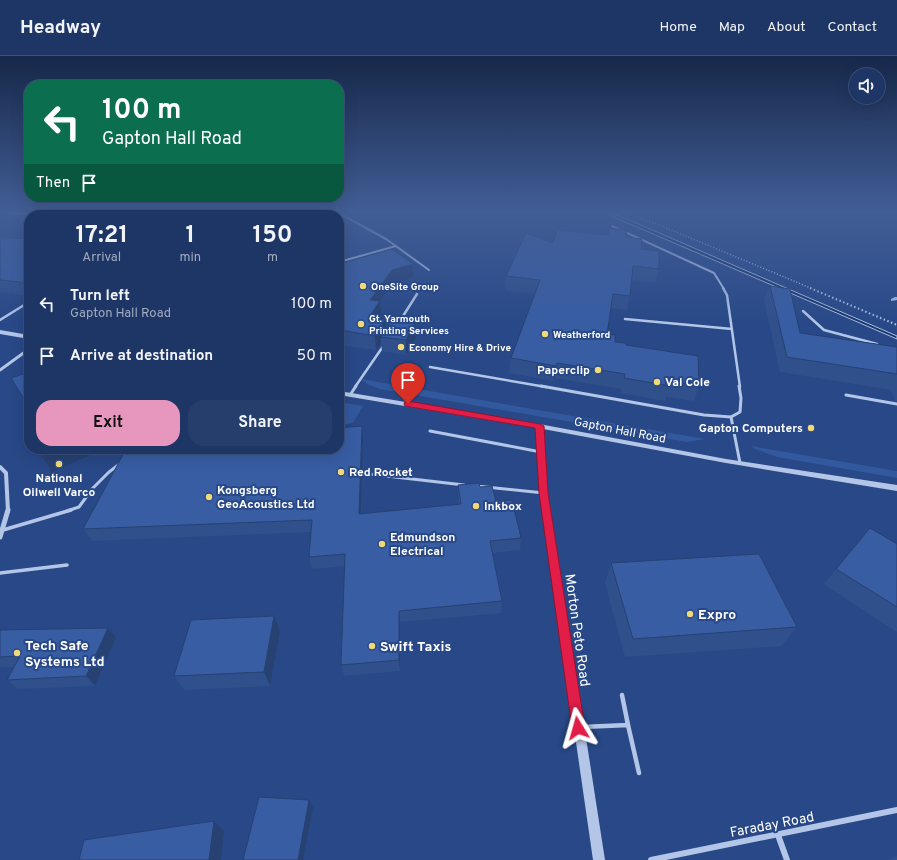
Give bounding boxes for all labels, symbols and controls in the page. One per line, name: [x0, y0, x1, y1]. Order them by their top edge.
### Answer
text: Headway: [20, 16, 101, 40]
text: Home: [660, 19, 697, 36]
text: Map: [719, 19, 745, 36]
text: About: [767, 19, 806, 36]
text: Contact: [828, 19, 877, 36]
map controls: [849, 68, 885, 104]
button: sound: [849, 68, 885, 104]
text: 100 m: [102, 93, 182, 129]
icon: left: [36, 96, 88, 148]
text: Gapton Hall Road: [102, 128, 242, 151]
icon: arrive: [78, 172, 100, 194]
text: Then: [36, 174, 70, 193]
text: 17:21: [75, 221, 128, 251]
text: 1: [185, 221, 195, 251]
text: 150: [253, 221, 293, 251]
text: Arrival: [82, 250, 121, 266]
text: min: [179, 250, 201, 266]
text: m: [267, 250, 278, 266]
marker: OneSite Group: [358, 281, 368, 291]
place label: OneSite Group: [371, 281, 439, 294]
text: Turn left: [70, 287, 130, 306]
icon: left: [36, 293, 58, 315]
text: 100 m: [291, 295, 332, 314]
text: Gapton Hall Road: [70, 306, 171, 322]
place label: Gt. Yarmouth Printing Services: [369, 313, 449, 338]
marker: Gt. Yarmouth Printing Services: [356, 319, 366, 329]
marker: Weatherford: [540, 329, 550, 339]
place label: Weatherford: [553, 329, 610, 342]
marker: Economy Hire & Drive: [396, 342, 406, 352]
place label: Economy Hire & Drive: [409, 342, 511, 355]
icon: arrive: [36, 345, 58, 367]
text: Arrive at destination: [70, 347, 213, 366]
text: 50 m: [297, 347, 332, 366]
pin: [391, 363, 425, 404]
place label: Paperclip: [537, 363, 590, 379]
marker: Paperclip: [593, 365, 603, 375]
icon: arrive: [397, 369, 419, 391]
place label: Val Cole: [665, 375, 710, 391]
marker: Val Cole: [652, 377, 662, 387]
button: Exit: [36, 400, 180, 446]
button: Share: [188, 400, 332, 446]
street label: Gapton Hall Road: [573, 414, 667, 448]
place label: Gapton Computers: [699, 421, 803, 437]
marker: Gapton Computers: [806, 423, 816, 433]
marker: National Oilwell Varco: [54, 459, 64, 469]
place label: Red Rocket: [349, 465, 413, 481]
marker: Red Rocket: [336, 467, 346, 477]
place label: National Oilwell Varco: [23, 471, 96, 501]
place label: Kongsberg GeoAcoustics Ltd: [217, 483, 315, 513]
marker: Kongsberg GeoAcoustics Ltd: [204, 492, 214, 502]
place label: Inkbox: [484, 499, 522, 515]
marker: Inkbox: [471, 501, 481, 511]
place label: Edmundson Electrical: [390, 530, 455, 560]
marker: Edmundson Electrical: [377, 539, 387, 549]
street label: Morton Peto Road: [560, 573, 593, 688]
place label: Expro: [698, 607, 736, 624]
marker: Expro: [685, 609, 695, 619]
place label: Tech Safe Systems Ltd: [25, 638, 105, 671]
place label: Swift Taxis: [380, 639, 451, 656]
marker: Swift Taxis: [367, 641, 377, 651]
marker: Tech Safe Systems Ltd: [12, 648, 22, 658]
position arrow: [557, 707, 599, 749]
street label: Faraday Road: [729, 809, 816, 842]

